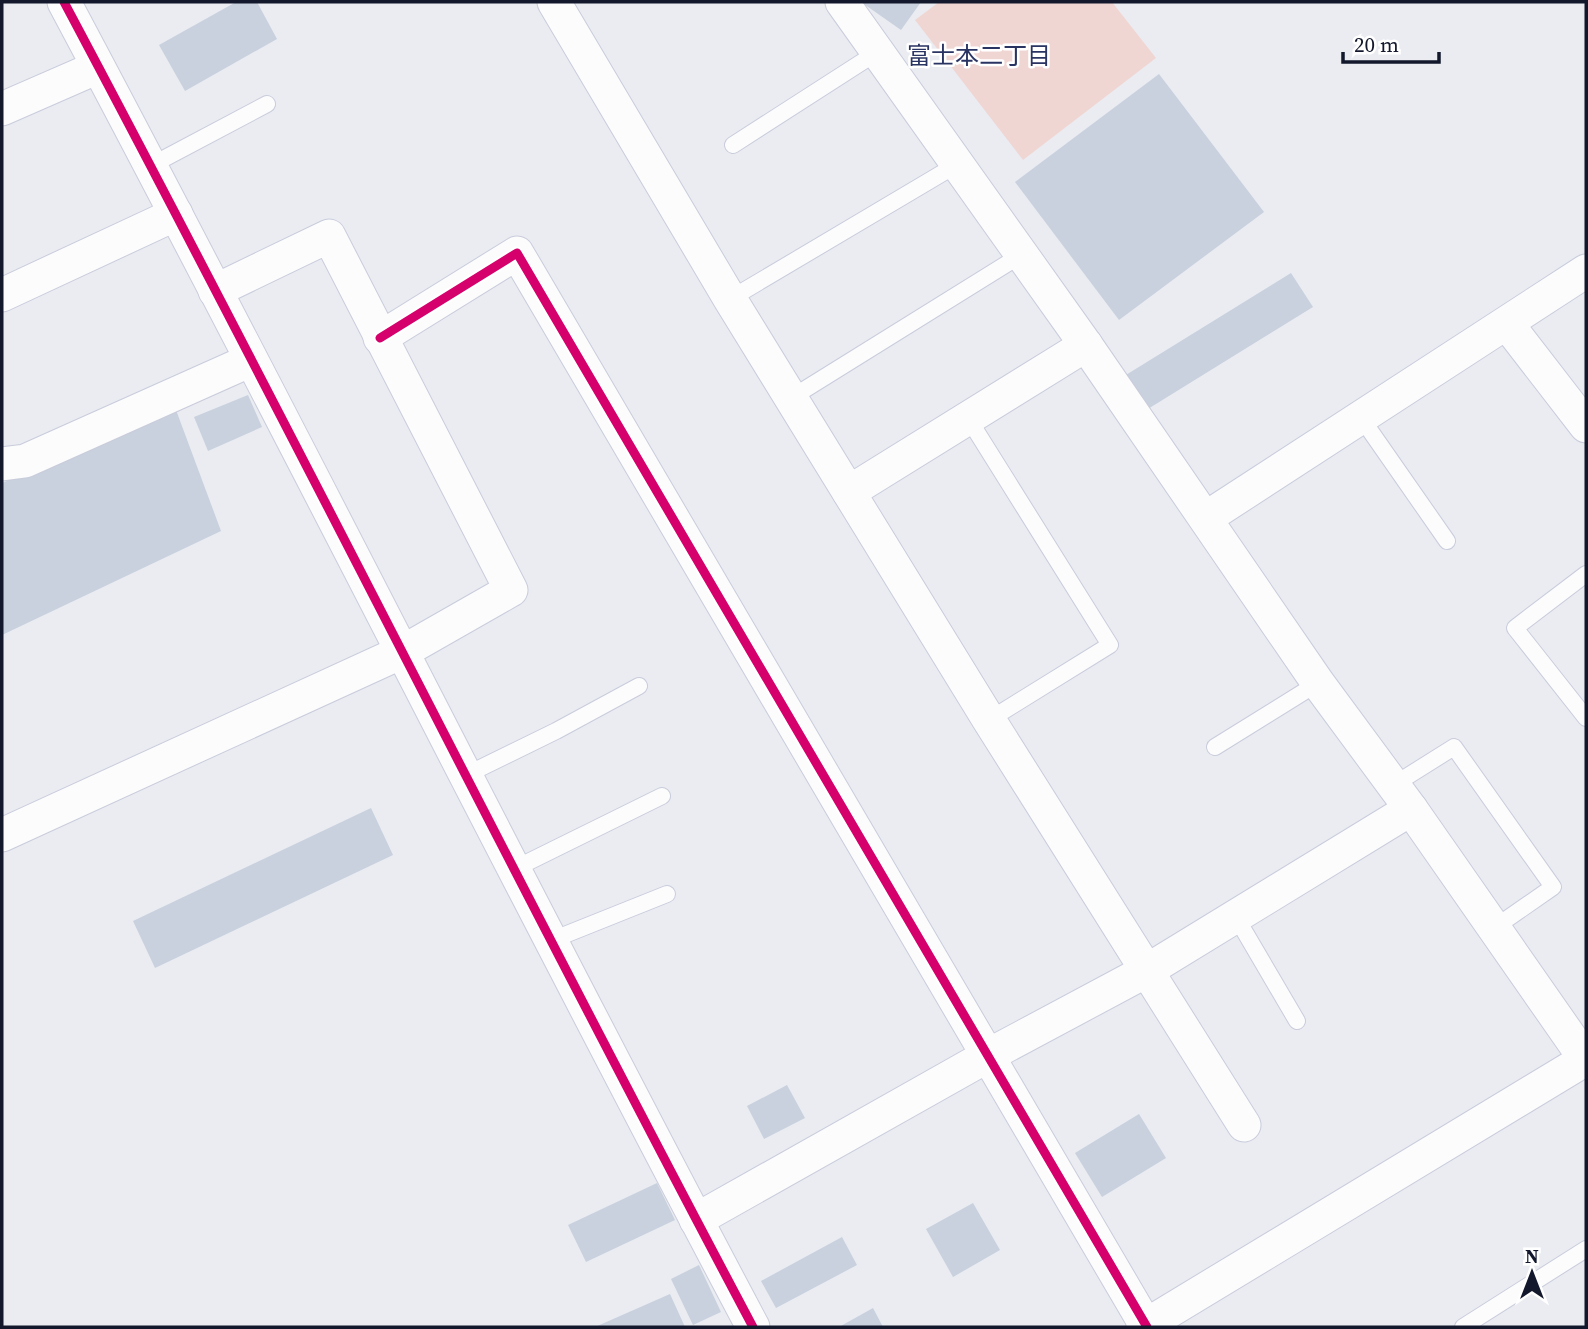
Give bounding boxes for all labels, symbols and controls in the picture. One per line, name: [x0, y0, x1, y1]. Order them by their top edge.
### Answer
scale bar: [1343, 21, 1439, 65]
text: 20 m: [1354, 30, 1399, 59]
district label: 富士本二丁目: [907, 39, 1051, 72]
north arrow: [1497, 1238, 1567, 1308]
text: N: [1525, 1243, 1539, 1269]

